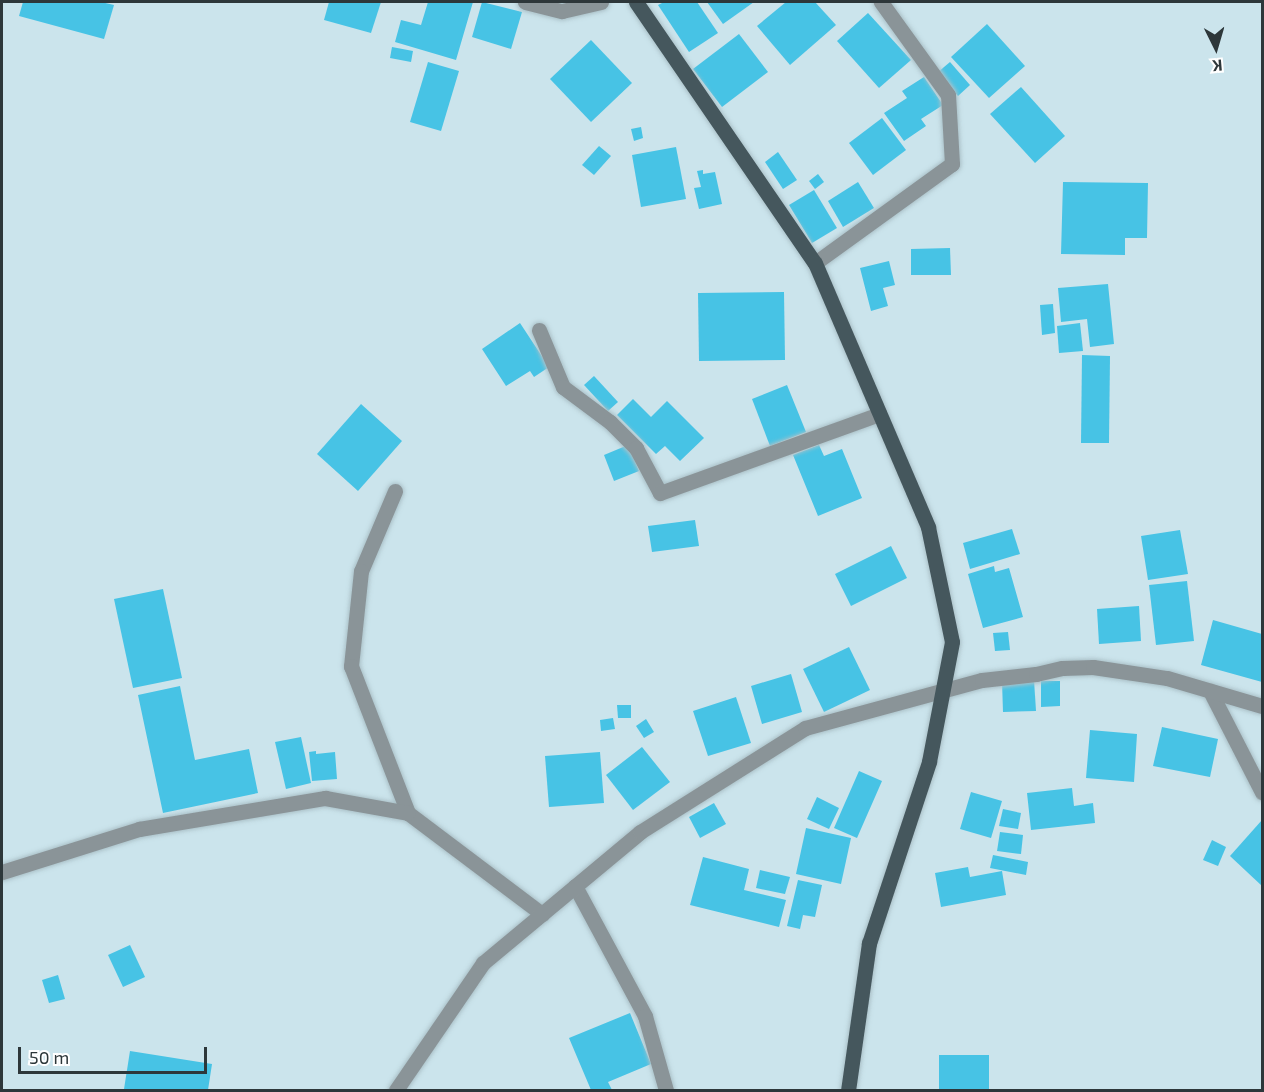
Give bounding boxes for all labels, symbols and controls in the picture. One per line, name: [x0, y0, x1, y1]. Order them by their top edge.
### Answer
north arrow: [1186, 18, 1246, 78]
text: K: [1212, 57, 1223, 76]
scale bar: [21, 1035, 210, 1073]
text: 50 m: [29, 1046, 69, 1068]

